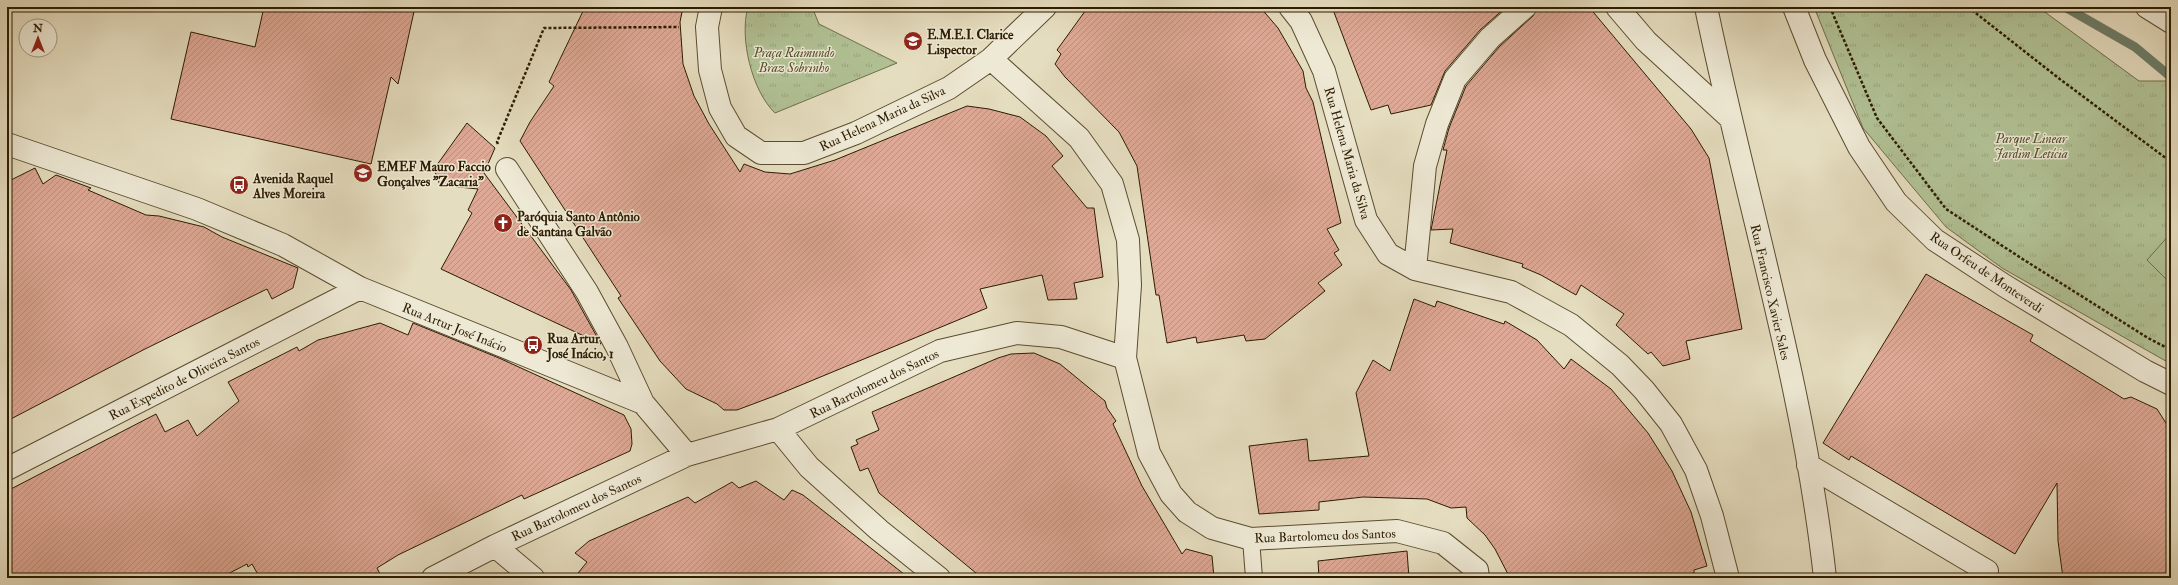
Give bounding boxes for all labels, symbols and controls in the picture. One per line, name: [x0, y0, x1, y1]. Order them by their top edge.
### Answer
north arrow: [18, 18, 58, 58]
text: N: [32, 22, 44, 35]
place label: E.M.E.I. Clarice Lispector: [927, 27, 1014, 59]
school or university icon: E.M.E.I. Clarice Lispector: [902, 30, 924, 52]
park label: Praça Raimundo Braz Sobrinho: [752, 45, 835, 76]
street label: Rua Helena Maria da Silva: [817, 82, 948, 155]
street label: Rua Helena Maria da Silva: [1320, 85, 1374, 222]
park label: Parque Linear Jardim Letícia: [1994, 131, 2068, 162]
place label: EMEF Mauro Faccio Gonçalves "Zacaria": [377, 159, 492, 190]
school or university icon: EMEF Mauro Faccio Gonçalves "Zacaria": [352, 162, 374, 184]
place label: Avenida Raquel Alves Moreira: [252, 171, 334, 202]
bus stop icon: Avenida Raquel Alves Moreira: [228, 174, 250, 196]
place label: Paróquia Santo Antônio de Santana Galvão: [517, 209, 641, 240]
church icon: Paróquia Santo Antônio de Santana Galvão: [492, 212, 514, 234]
street label: Rua Francisco Xavier Sales: [1747, 223, 1794, 362]
street label: Rua Orfeu de Monteverdi: [1927, 229, 2047, 317]
street label: Rua Artur José Inácio: [400, 300, 509, 356]
place label: Rua Artur José Inácio, 1: [546, 331, 614, 363]
street label: Rua Expedito de Oliveira Santos: [106, 334, 264, 425]
bus stop icon: Rua Artur José Inácio, 1: [522, 334, 544, 356]
street label: Rua Bartolomeu dos Santos: [807, 345, 942, 422]
street label: Rua Bartolomeu dos Santos: [509, 471, 644, 545]
street label: Rua Bartolomeu dos Santos: [1254, 526, 1397, 546]

